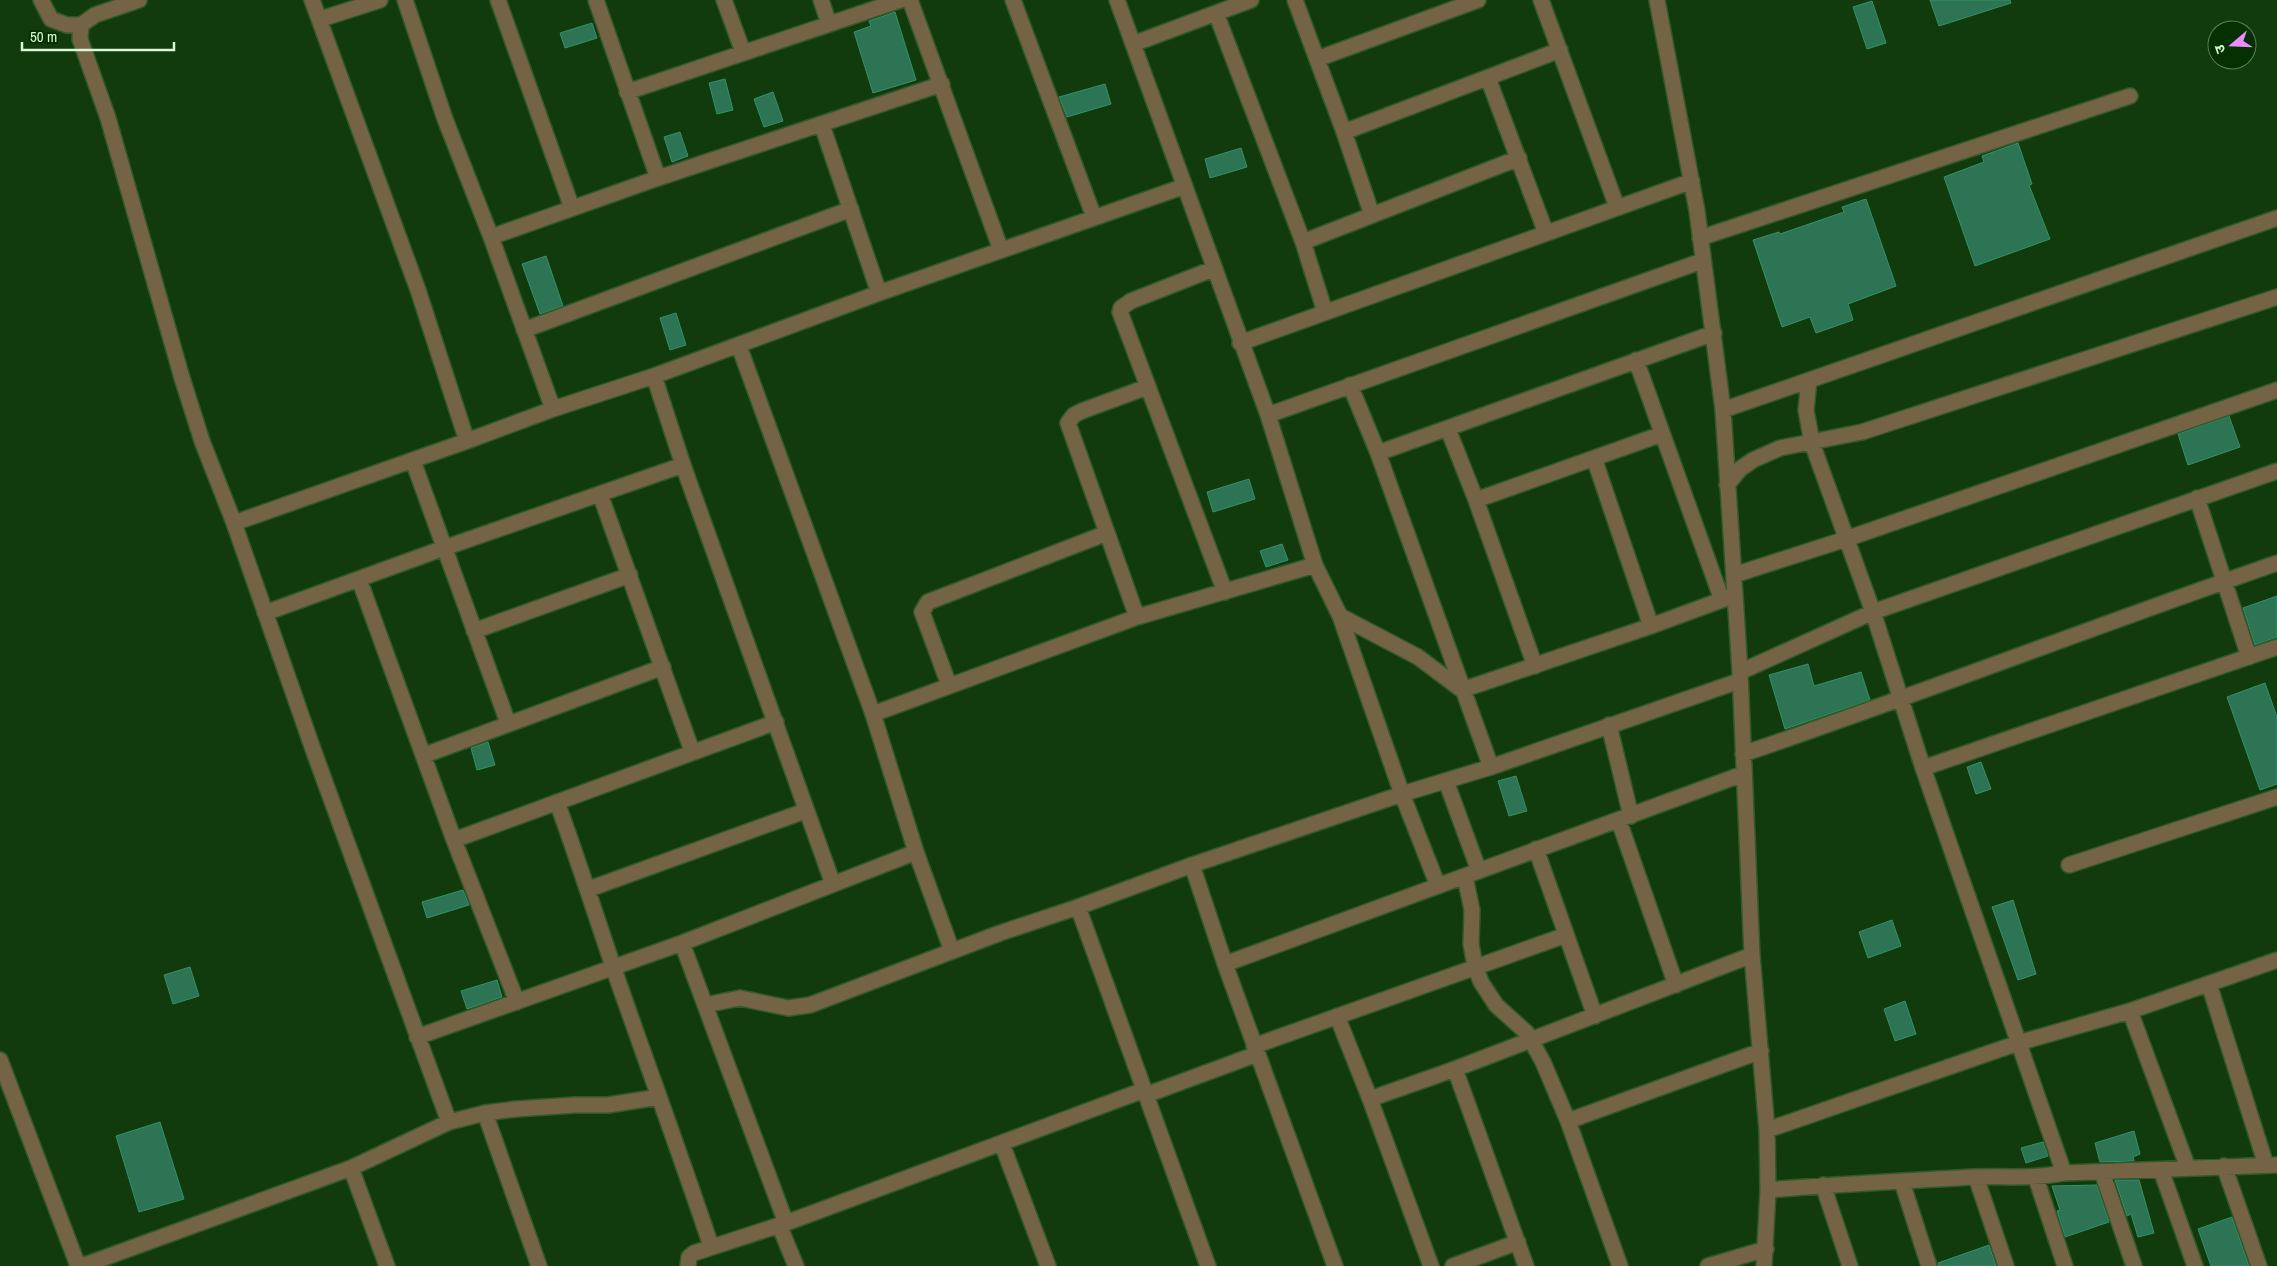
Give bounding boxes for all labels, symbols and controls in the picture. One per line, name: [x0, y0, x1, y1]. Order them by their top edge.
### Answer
scale bar: [22, 20, 175, 52]
north arrow: [2207, 20, 2257, 70]
text: 50 m: [30, 26, 57, 47]
text: उ: [2210, 42, 2230, 56]

